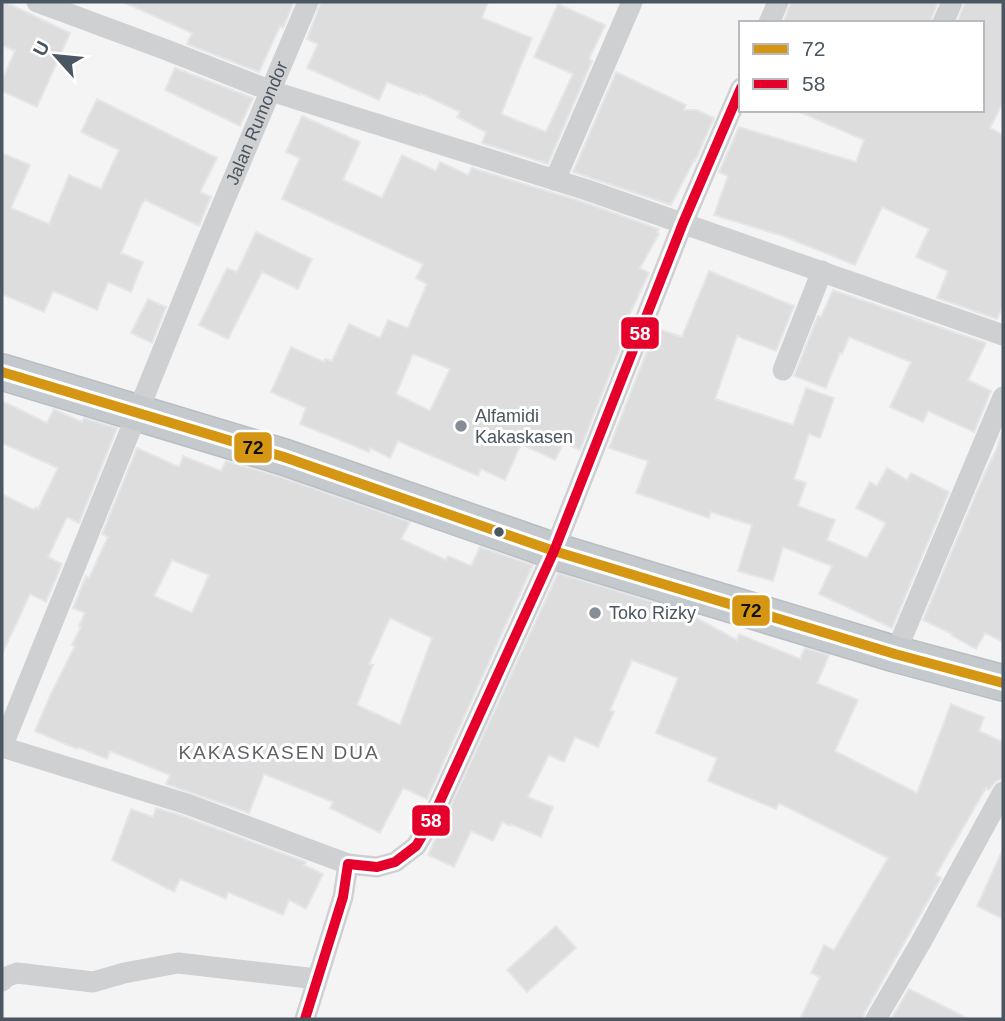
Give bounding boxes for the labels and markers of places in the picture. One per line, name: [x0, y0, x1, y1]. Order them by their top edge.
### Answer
place label: Alfamidi Kakaskasen: [475, 406, 573, 447]
marker: Alfamidi Kakaskasen: [453, 418, 469, 434]
unlabelled marker: [492, 525, 506, 539]
place label: Toko Rizky: [609, 603, 696, 623]
marker: Toko Rizky: [587, 605, 603, 621]

